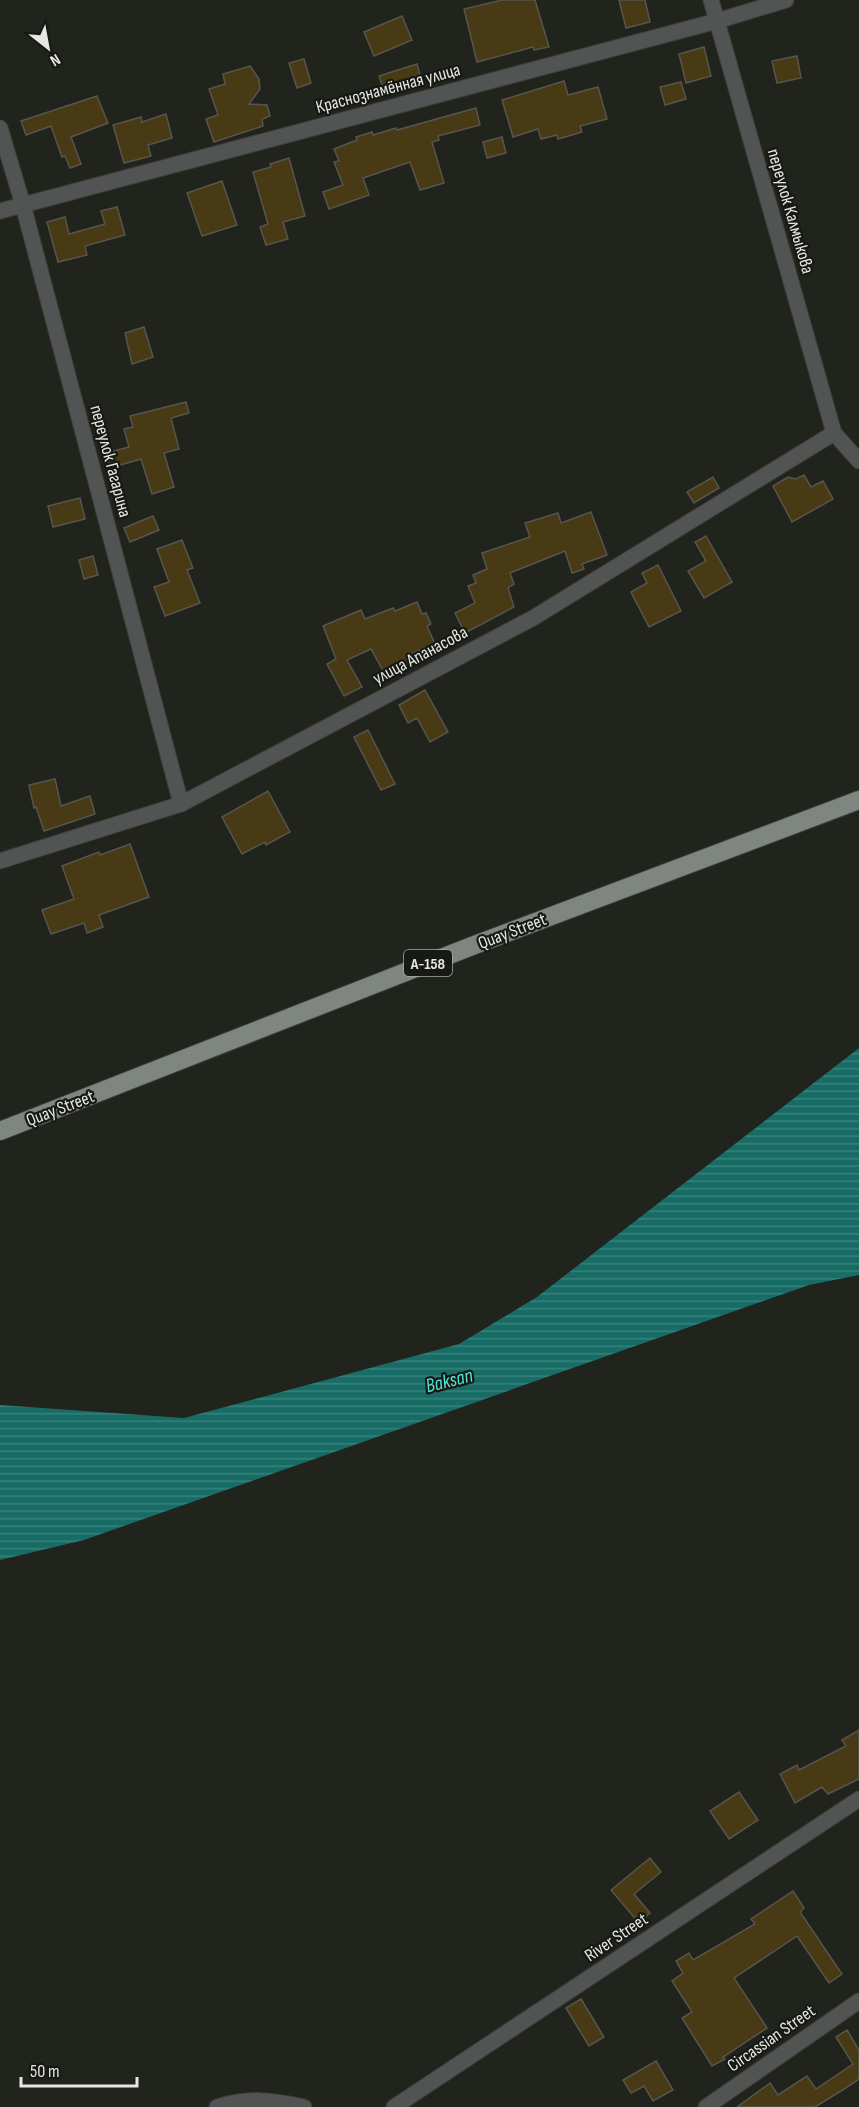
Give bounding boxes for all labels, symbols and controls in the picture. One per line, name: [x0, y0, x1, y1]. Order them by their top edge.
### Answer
north arrow: [18, 18, 78, 78]
text: N: [46, 49, 64, 70]
street label: Краснознамённая улица: [314, 59, 463, 118]
street label: переулок Калмыкова: [763, 146, 818, 276]
street label: переулок Гагарина: [85, 403, 136, 520]
street label: улица Апанасова: [369, 622, 471, 689]
street label: Quay Street: [475, 909, 550, 954]
road number: А-158: [404, 950, 452, 976]
street label: Quay Street: [23, 1086, 98, 1131]
water label: Baksan: [423, 1364, 475, 1398]
street label: River Street: [581, 1908, 652, 1966]
street label: Circassian Street: [723, 2000, 820, 2076]
scale bar: [21, 2050, 136, 2088]
text: 50 m: [30, 2061, 60, 2082]

